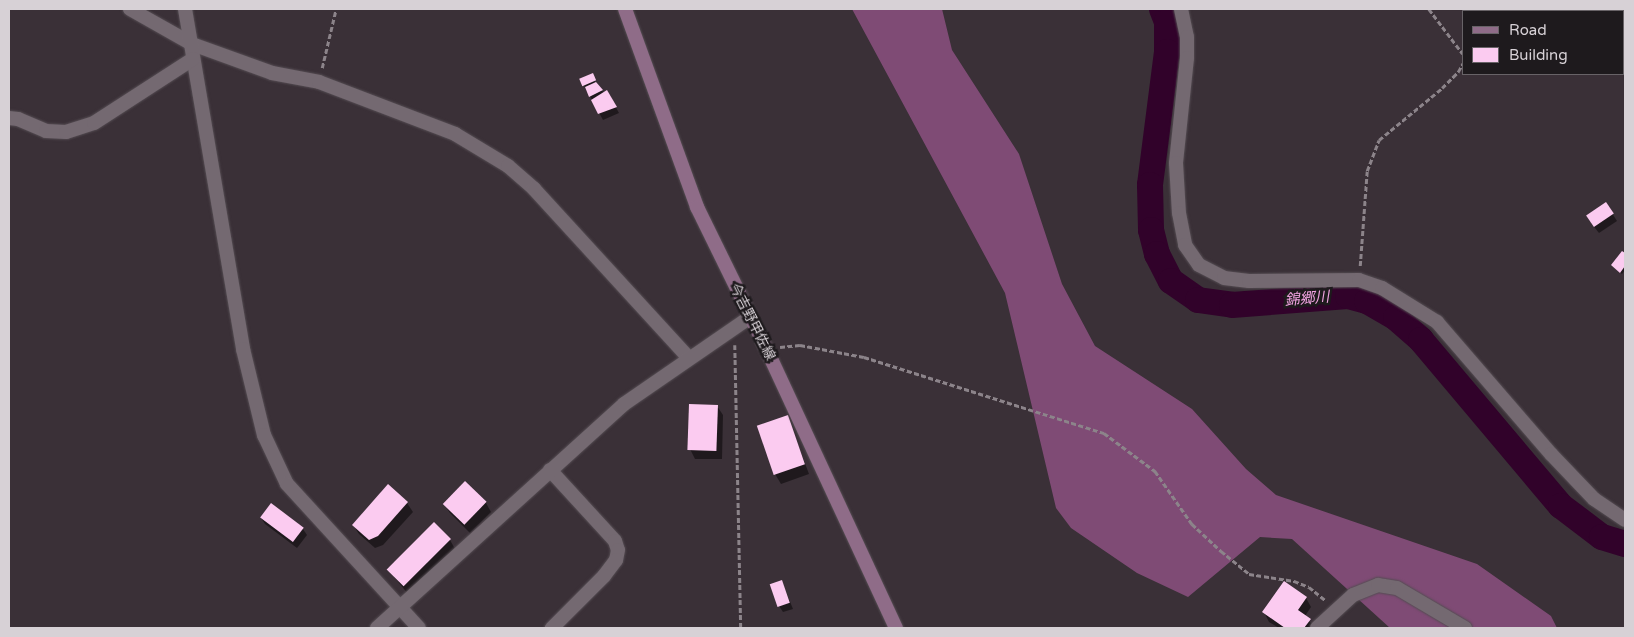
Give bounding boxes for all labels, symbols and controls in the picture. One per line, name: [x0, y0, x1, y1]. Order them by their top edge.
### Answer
legend: [1462, 10, 1624, 75]
text: Road: [1509, 21, 1547, 39]
text: Building: [1509, 46, 1568, 64]
street label: 今吉野甲佐線: [725, 281, 779, 363]
water label: 錦郷川: [1284, 288, 1330, 310]

